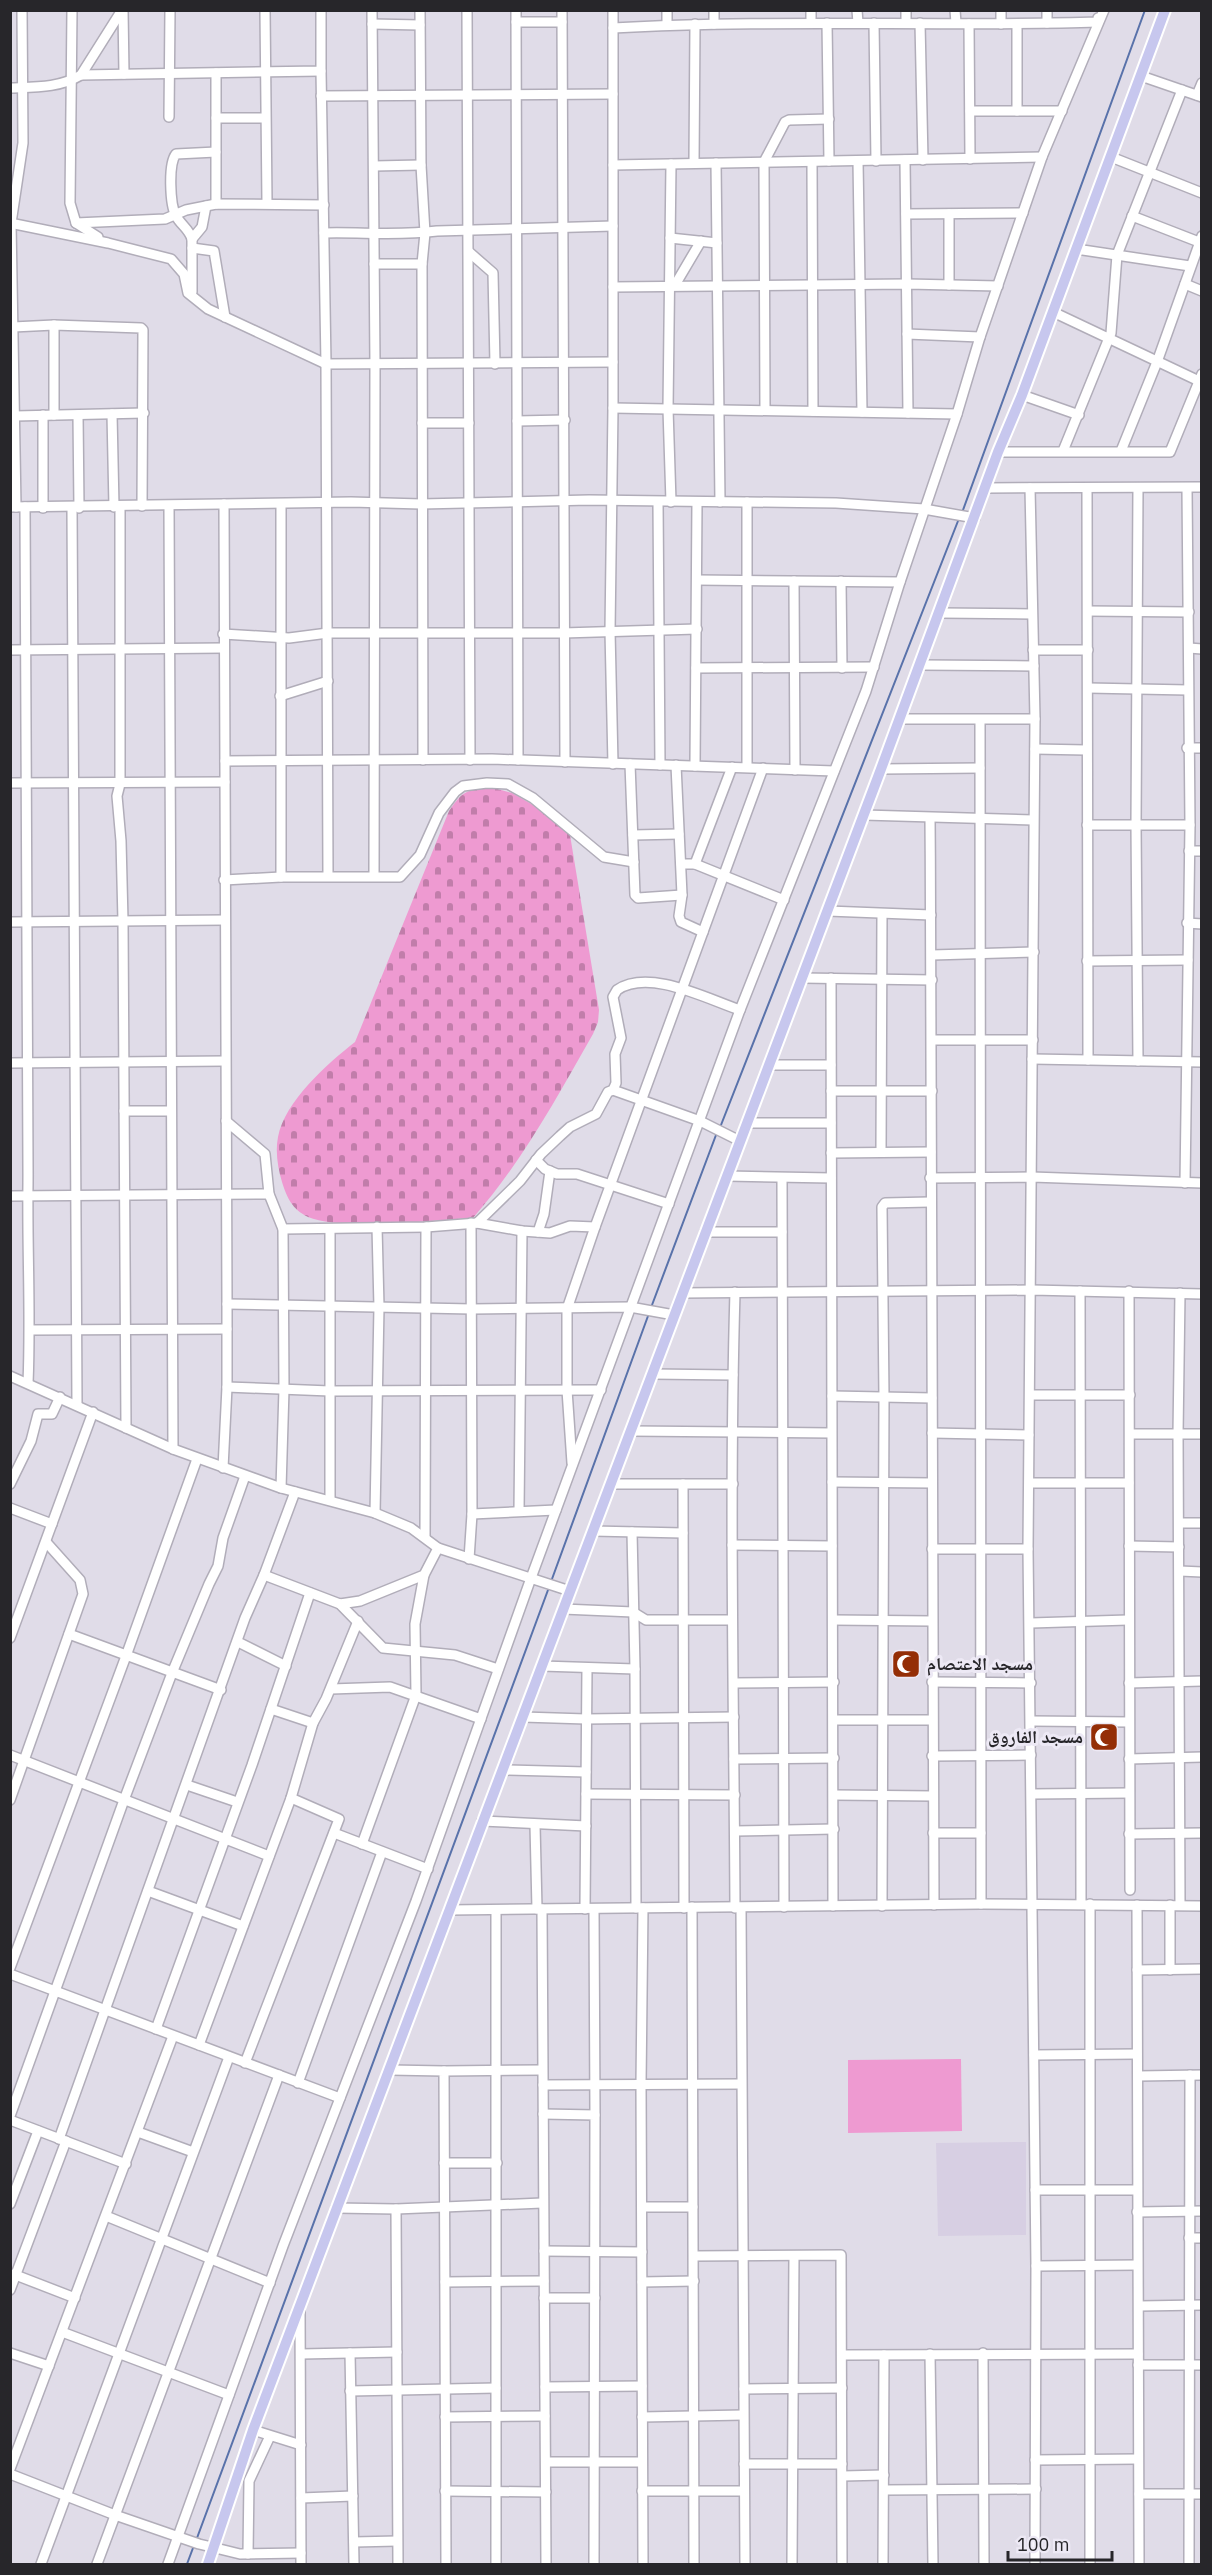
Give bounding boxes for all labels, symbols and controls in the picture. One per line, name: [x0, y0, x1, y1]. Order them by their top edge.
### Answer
mosque icon: مسجد الاعتصام: [890, 1648, 922, 1680]
place label: مسجد الاعتصام: [927, 1652, 1033, 1676]
mosque icon: مسجد الفاروق: [1088, 1721, 1120, 1753]
place label: مسجد الفاروق: [988, 1725, 1083, 1748]
scale bar: [1008, 2524, 1112, 2562]
text: 100 m: [1017, 2533, 1069, 2556]

